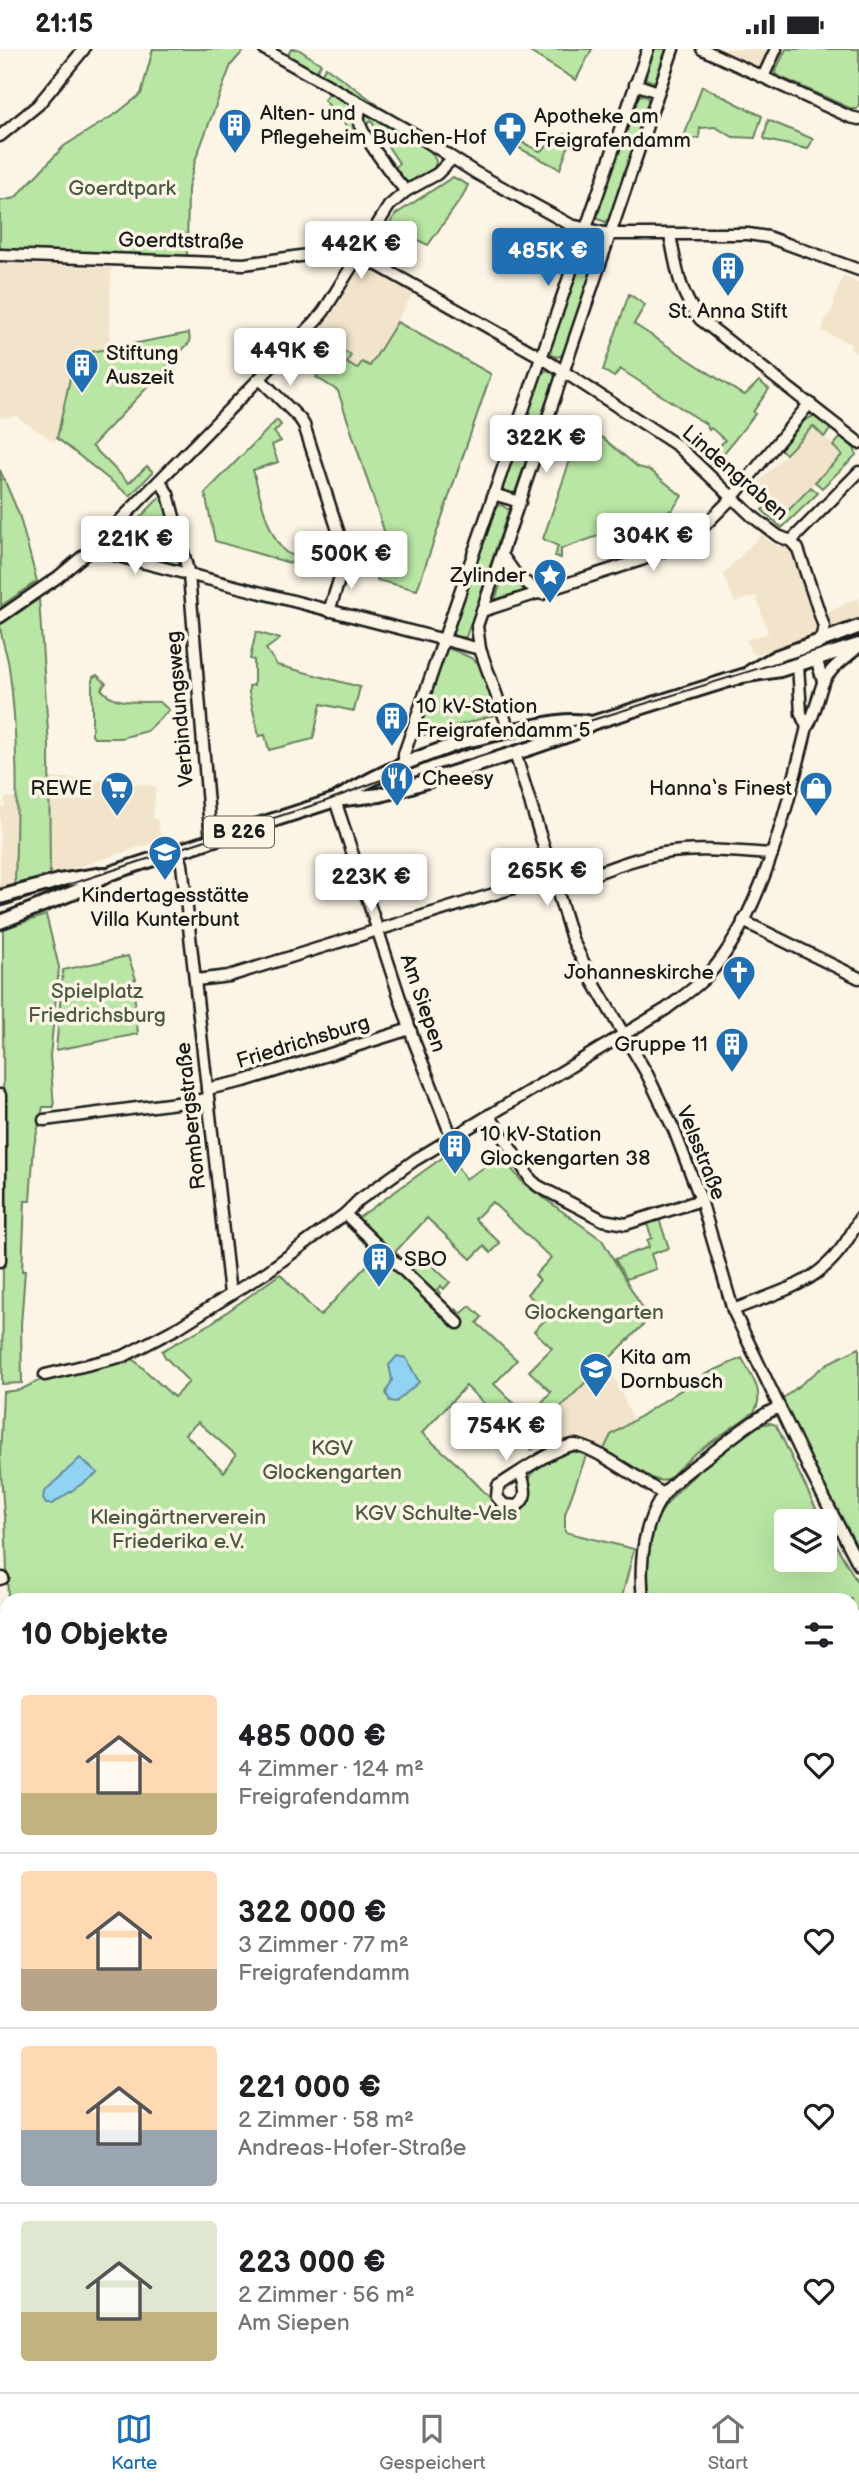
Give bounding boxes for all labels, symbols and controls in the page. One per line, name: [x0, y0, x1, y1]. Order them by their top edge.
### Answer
text: 21:15: [35, 9, 93, 40]
place label: Alten- und Pflegeheim Buchen-Hof: [260, 101, 487, 150]
place label: Apotheke am Freigrafendamm: [534, 104, 691, 153]
building icon: Alten- und Pflegeheim Buchen-Hof: [216, 106, 254, 155]
pharmacy icon: Apotheke am Freigrafendamm: [491, 109, 529, 158]
park label: Goerdtpark: [68, 176, 177, 201]
pin: 442K €: [304, 222, 418, 281]
street label: Goerdtstraße: [118, 227, 244, 255]
pin: 485K €: [491, 229, 605, 288]
text: 442K €: [321, 230, 401, 258]
text: 485K €: [508, 237, 588, 265]
building icon: St. Anna Stift: [709, 249, 747, 298]
place label: St. Anna Stift: [668, 299, 788, 324]
pin: 449K €: [233, 329, 347, 388]
text: 449K €: [250, 337, 330, 365]
place label: Stiftung Auszeit: [106, 341, 179, 390]
building icon: Stiftung Auszeit: [63, 346, 101, 395]
pin: 322K €: [489, 415, 603, 475]
street label: Lindengraben: [677, 420, 793, 526]
text: 322K €: [506, 424, 586, 452]
pin: 304K €: [596, 513, 710, 573]
pin: 221K €: [78, 517, 192, 576]
text: 304K €: [613, 522, 693, 550]
text: 221K €: [97, 525, 173, 553]
pin: 500K €: [294, 531, 408, 591]
text: 500K €: [310, 540, 392, 568]
place icon: Zylinder: [531, 556, 569, 605]
place label: Zylinder: [449, 563, 526, 588]
street label: Verbindungsweg: [161, 630, 199, 788]
place label: 10 kV-Station Freigrafendamm 5: [416, 694, 591, 743]
building icon: 10 kV-Station Freigrafendamm 5: [373, 699, 411, 748]
restaurant icon: Cheesy: [378, 759, 416, 808]
place label: Cheesy: [422, 766, 494, 791]
supermarket icon: REWE: [98, 769, 136, 818]
shop icon: Hanna‘s Finest: [797, 769, 835, 818]
place label: REWE: [30, 776, 92, 801]
place label: Hanna‘s Finest: [649, 776, 793, 801]
road number: B 226: [204, 817, 274, 847]
school or university icon: Kindertagesstätte Villa Kunterbunt: [146, 833, 184, 882]
pin: 265K €: [490, 849, 604, 908]
pin: 223K €: [314, 855, 428, 914]
text: 265K €: [507, 857, 587, 885]
text: 223K €: [331, 863, 411, 891]
place label: Kindertagesstätte Villa Kunterbunt: [81, 883, 249, 932]
street label: Am Siepen: [395, 951, 451, 1055]
church icon: Johanneskirche: [720, 953, 758, 1002]
place label: Johanneskirche: [564, 960, 714, 985]
park label: Spielplatz Friedrichsburg: [28, 979, 166, 1028]
street label: Friedrichsburg: [233, 1010, 373, 1074]
building icon: Gruppe 11: [713, 1025, 751, 1074]
place label: Gruppe 11: [614, 1032, 708, 1057]
street label: Rombergstraße: [171, 1041, 211, 1191]
street label: Velsstraße: [671, 1102, 731, 1204]
place label: 10 kV-Station Glockengarten 38: [480, 1122, 650, 1171]
building icon: 10 kV-Station Glockengarten 38: [436, 1127, 474, 1176]
building icon: SBO: [360, 1240, 398, 1289]
place label: SBO: [404, 1247, 447, 1272]
park label: Glockengarten: [524, 1300, 664, 1325]
place label: Kita am Dornbusch: [620, 1345, 723, 1394]
school or university icon: Kita am Dornbusch: [577, 1350, 615, 1399]
pin: 754K €: [449, 1403, 563, 1463]
text: 754K €: [467, 1412, 545, 1440]
park label: KGV Glockengarten: [262, 1436, 402, 1485]
park label: KGV Schulte-Vels: [355, 1501, 517, 1526]
park label: Kleingärtnerverein Friederika e.V.: [90, 1505, 266, 1554]
map controls: [774, 1509, 837, 1572]
button: layers: [774, 1509, 837, 1572]
icon: filters: [800, 1616, 838, 1654]
text: 10 Objekte: [21, 1617, 168, 1653]
text: 485 000 €: [238, 1719, 386, 1755]
icon: home: [77, 1723, 161, 1807]
icon: heart: [800, 1746, 838, 1784]
text: 4 Zimmer · 124 m²: [238, 1755, 424, 1783]
text: Freigrafendamm: [238, 1783, 410, 1811]
text: 322 000 €: [238, 1895, 386, 1931]
icon: home: [77, 1899, 161, 1983]
icon: heart: [800, 1922, 838, 1960]
text: 3 Zimmer · 77 m²: [238, 1931, 409, 1959]
text: Freigrafendamm: [238, 1959, 410, 1987]
text: 221 000 €: [238, 2070, 381, 2106]
icon: home: [77, 2074, 161, 2158]
icon: heart: [800, 2097, 838, 2135]
text: 2 Zimmer · 58 m²: [238, 2106, 414, 2134]
text: Andreas-Hofer-Straße: [238, 2134, 467, 2162]
text: 223 000 €: [238, 2245, 386, 2281]
icon: home: [77, 2249, 161, 2333]
icon: heart: [800, 2272, 838, 2310]
text: 2 Zimmer · 56 m²: [238, 2281, 415, 2309]
text: Am Siepen: [238, 2309, 350, 2337]
tab: Karte: [111, 2410, 157, 2475]
tab: Gespeichert: [379, 2410, 486, 2475]
tab: Start: [708, 2410, 748, 2475]

